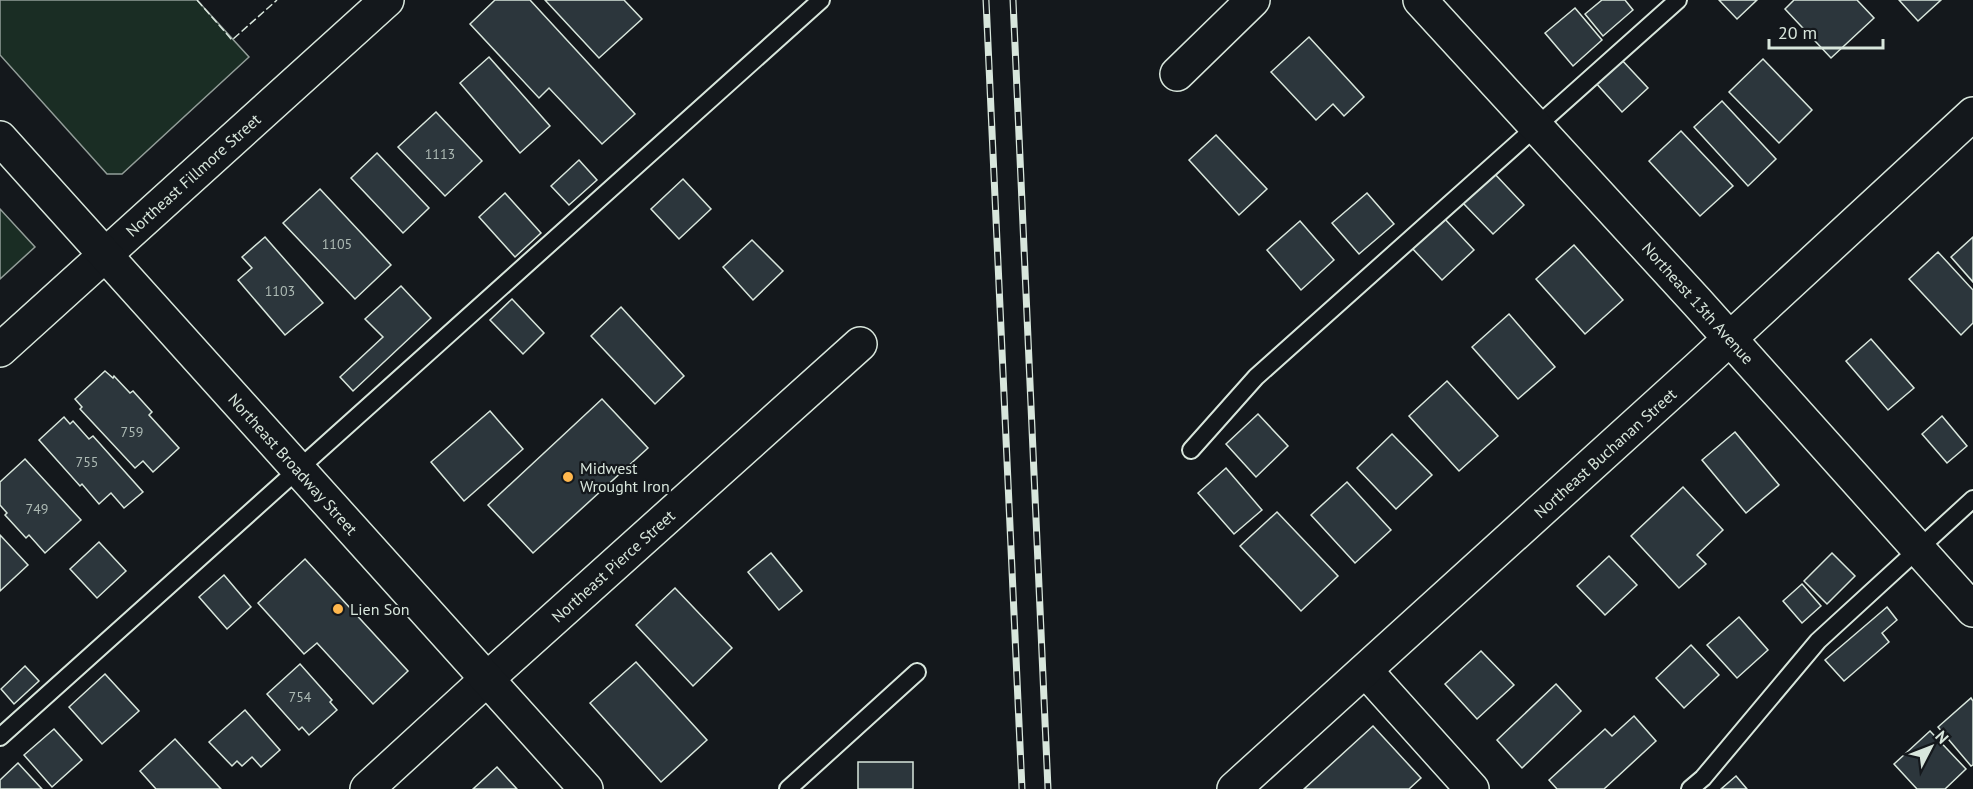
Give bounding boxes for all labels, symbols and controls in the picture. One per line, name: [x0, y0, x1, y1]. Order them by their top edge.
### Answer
scale bar: [1769, 12, 1883, 50]
text: 20 m: [1778, 21, 1817, 44]
street label: Northeast Fillmore Street: [122, 109, 265, 241]
house number: 1113: [425, 145, 455, 163]
house number: 1105: [322, 235, 352, 253]
street label: Northeast 13th Avenue: [1638, 238, 1758, 368]
house number: 1103: [265, 282, 295, 300]
street label: Northeast Buchanan Street: [1530, 383, 1681, 522]
street label: Northeast Broadway Street: [224, 389, 362, 539]
house number: 759: [121, 423, 143, 441]
house number: 755: [76, 453, 98, 471]
place label: Midwest Wrought Iron: [580, 458, 670, 496]
marker: Midwest Wrought Iron: [561, 470, 575, 484]
house number: 749: [26, 500, 48, 518]
street label: Northeast Pierce Street: [547, 505, 679, 627]
place label: Lien Son: [350, 599, 410, 619]
marker: Lien Son: [331, 602, 345, 616]
house number: 754: [289, 688, 312, 706]
north arrow: [1901, 717, 1961, 777]
text: N: [1931, 726, 1953, 748]

